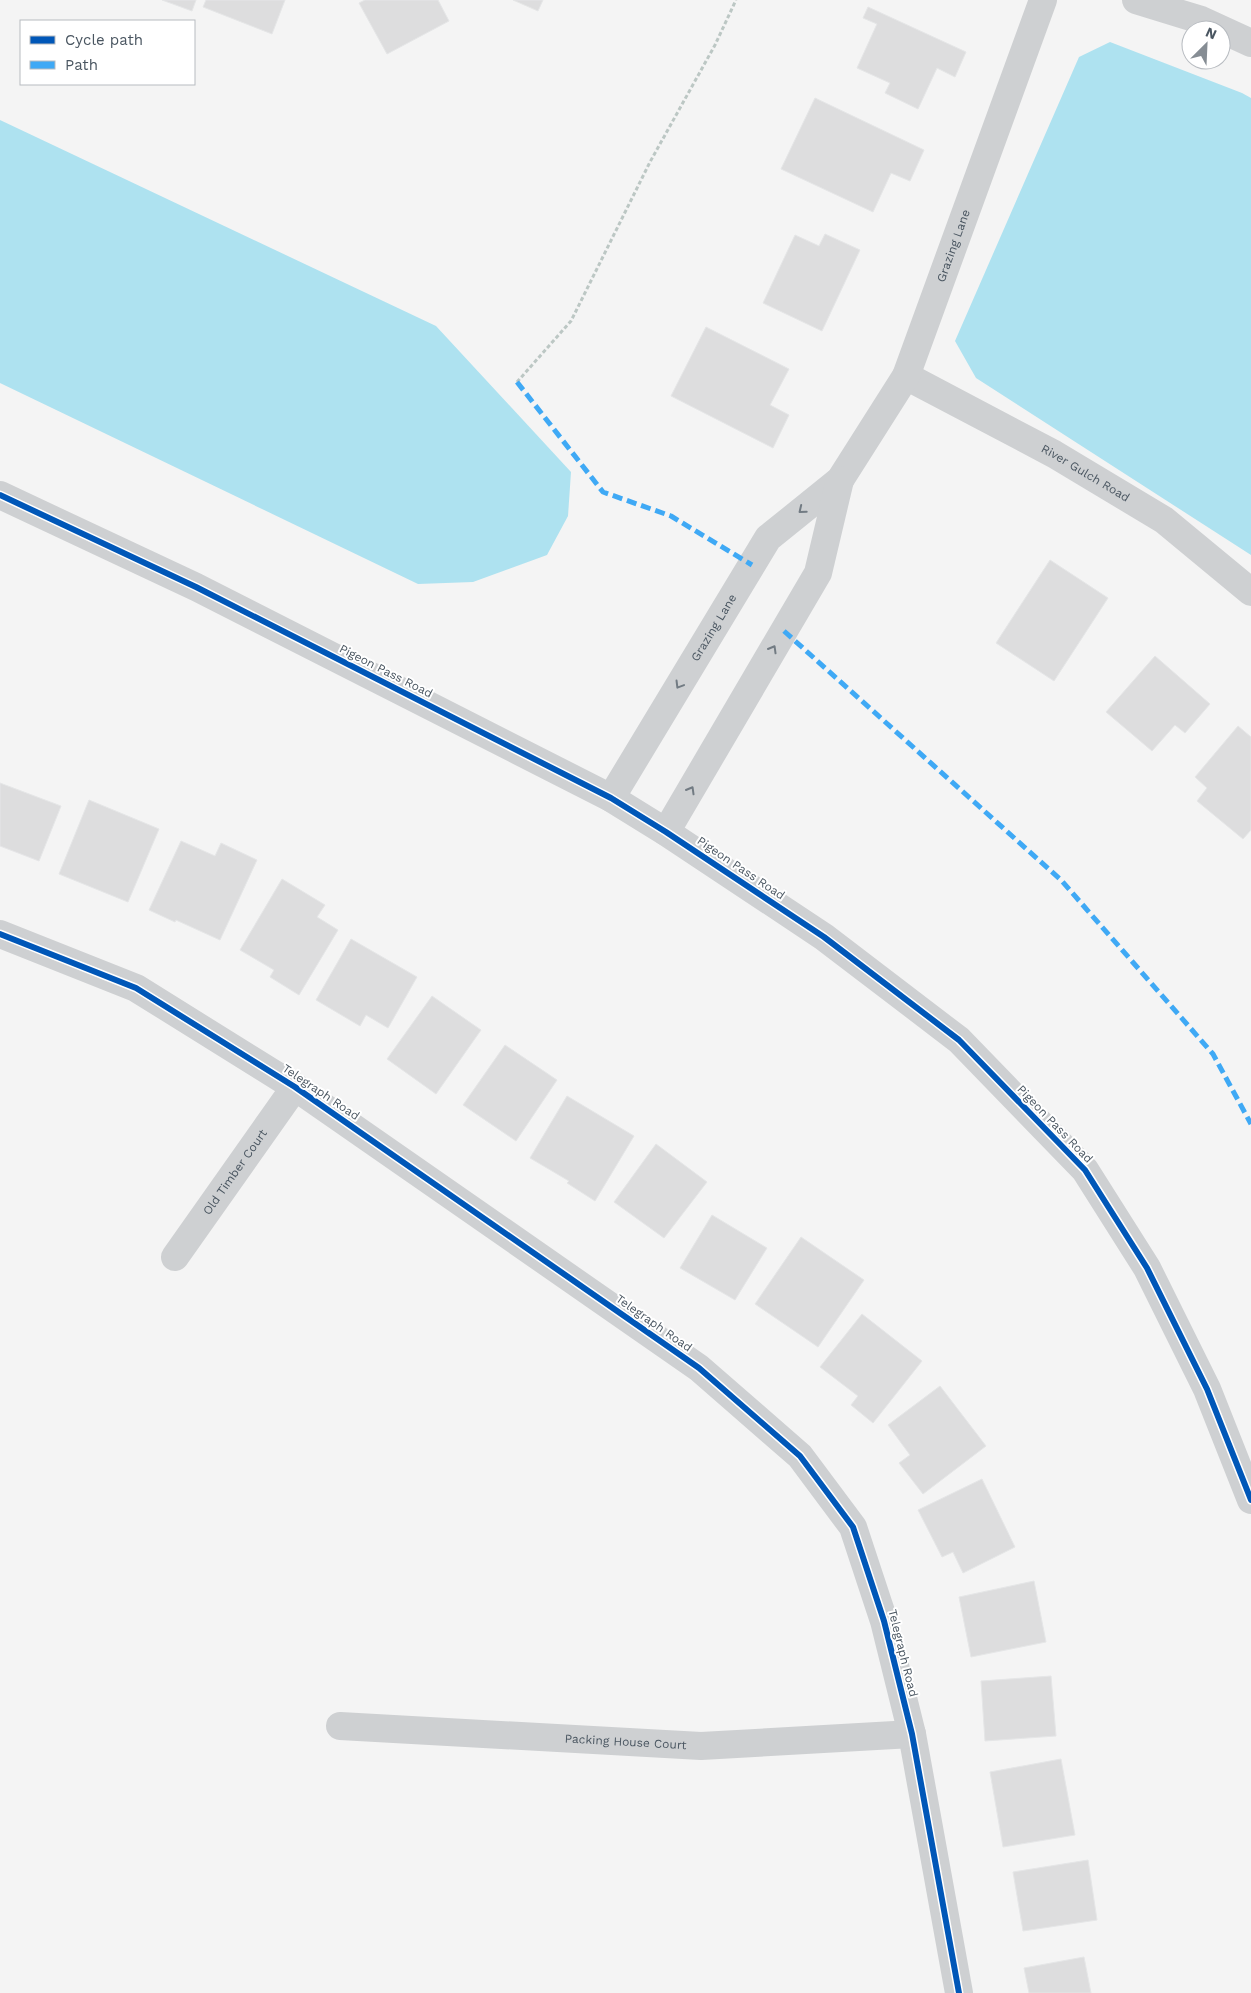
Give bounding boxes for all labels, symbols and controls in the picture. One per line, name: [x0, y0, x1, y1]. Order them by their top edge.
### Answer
legend: [20, 20, 195, 85]
north arrow: [1181, 20, 1231, 70]
text: N: [1203, 24, 1219, 43]
text: Cycle path: [65, 31, 143, 49]
text: Path: [65, 56, 98, 74]
street label: Grazing Lane: [934, 208, 973, 284]
street label: River Gulch Road: [1039, 442, 1132, 505]
one-way arrow: [799, 505, 808, 513]
street label: Grazing Lane: [688, 591, 740, 664]
street label: Pigeon Pass Road: [337, 641, 435, 701]
one-way arrow: [767, 646, 777, 655]
one-way arrow: [676, 679, 686, 688]
one-way arrow: [684, 786, 694, 795]
street label: Pigeon Pass Road: [695, 833, 787, 903]
street label: Telegraph Road: [280, 1061, 362, 1123]
street label: Pigeon Pass Road: [1014, 1082, 1096, 1166]
street label: Old Timber Court: [200, 1127, 270, 1217]
street label: Telegraph Road: [613, 1292, 695, 1354]
street label: Telegraph Road: [885, 1608, 921, 1698]
street label: Packing House Court: [564, 1731, 687, 1752]

